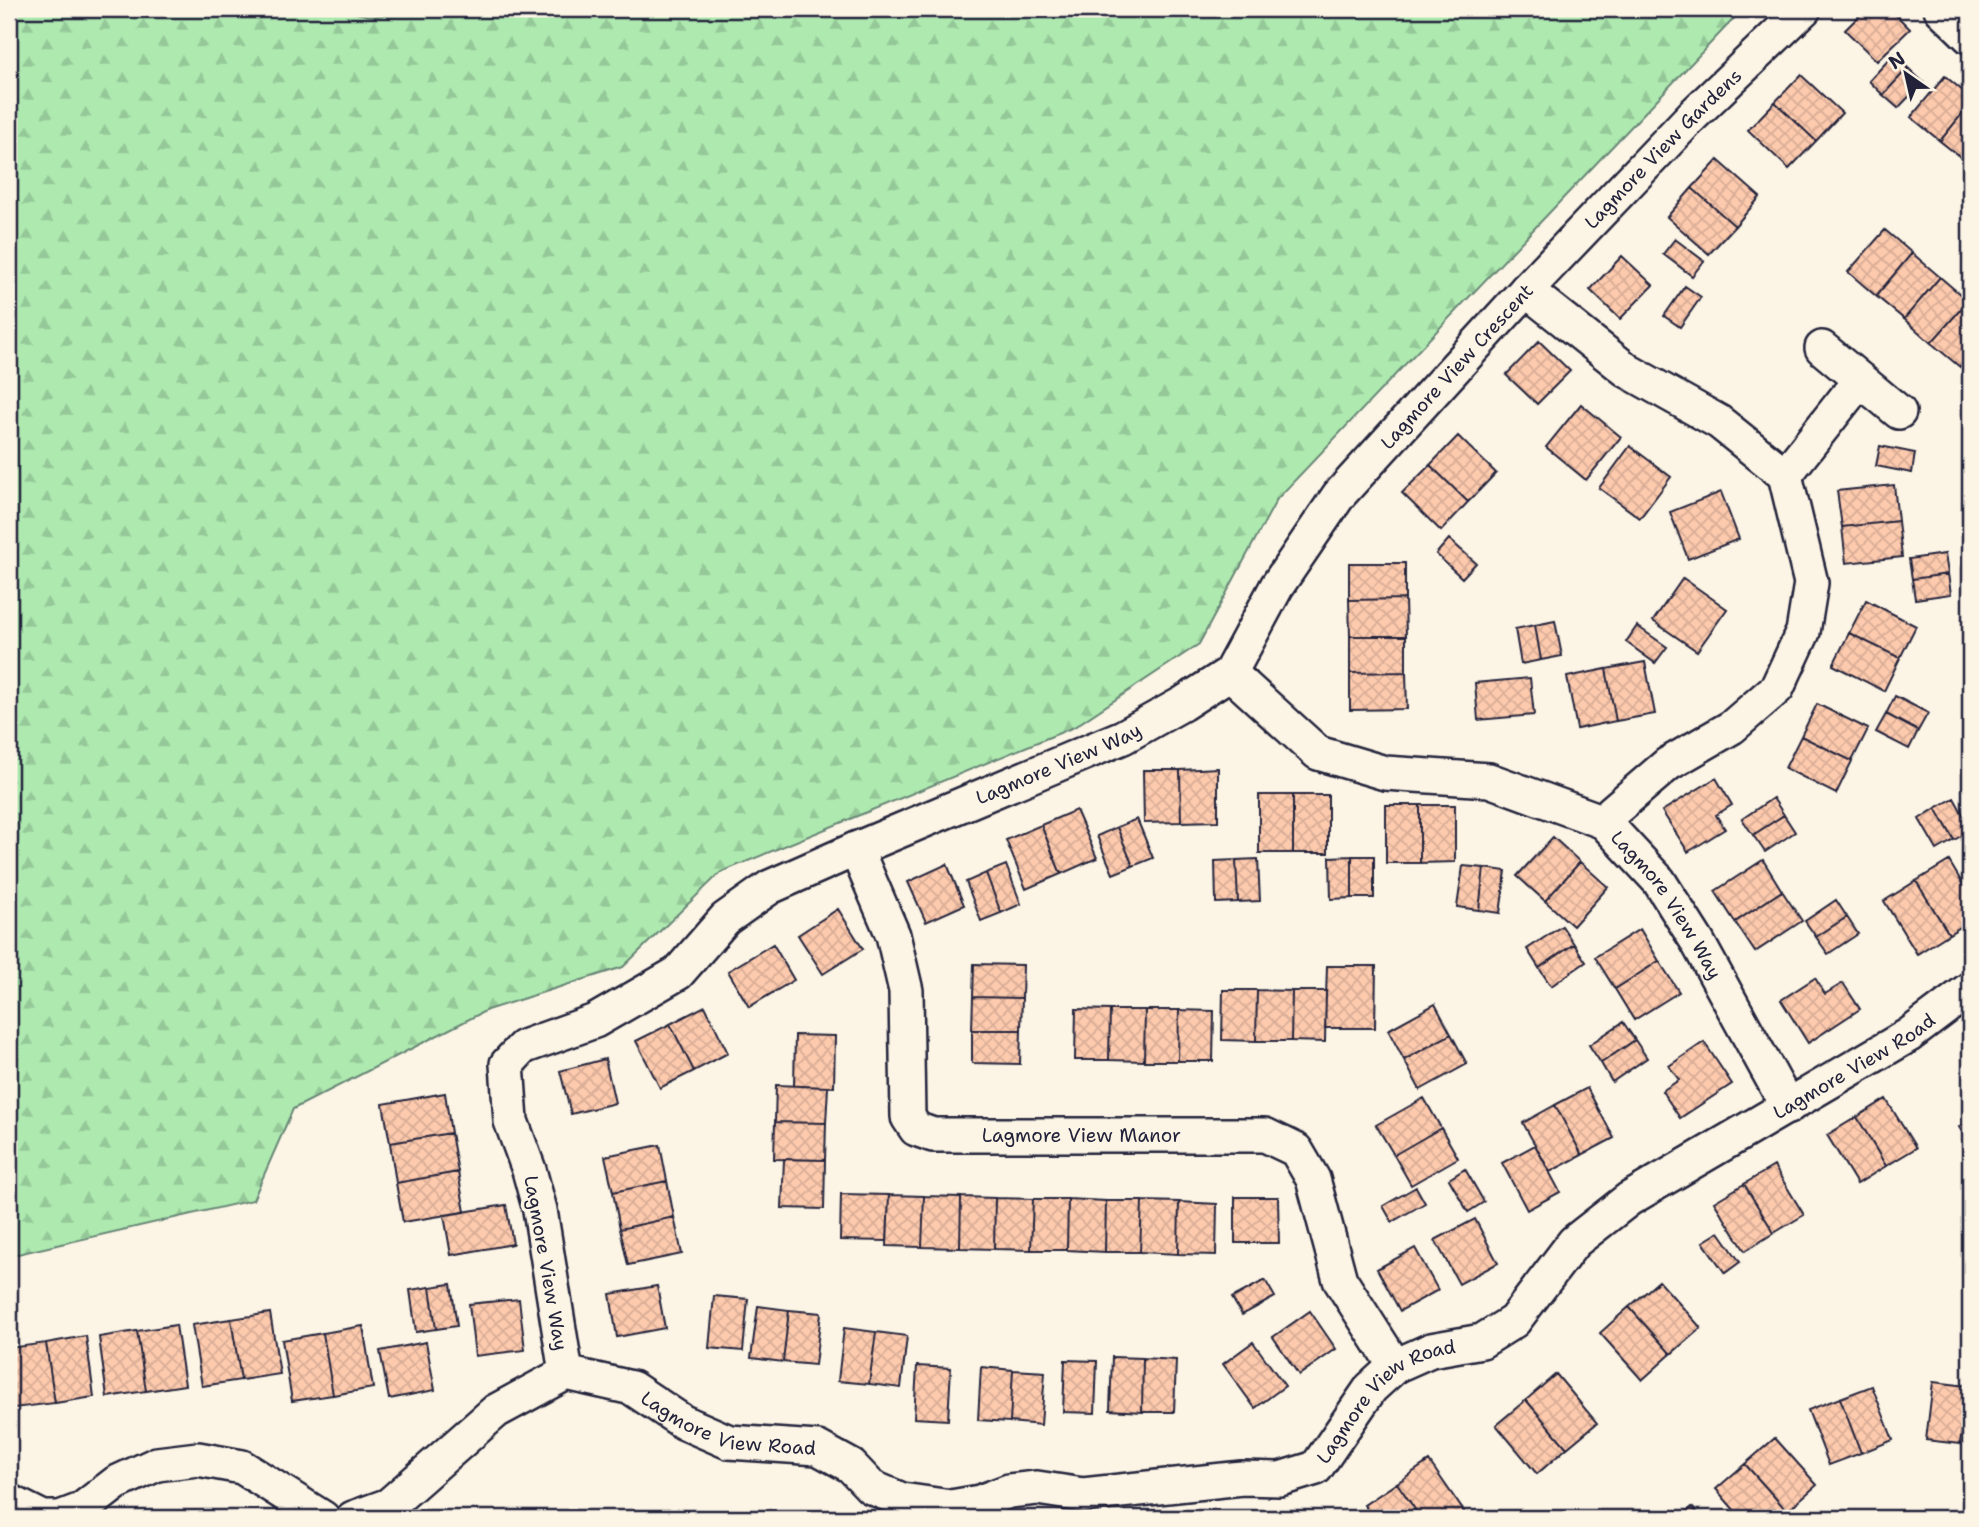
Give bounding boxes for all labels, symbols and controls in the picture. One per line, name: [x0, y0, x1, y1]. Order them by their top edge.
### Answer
north arrow: [1870, 38, 1940, 108]
text: N: [1884, 46, 1910, 75]
street label: Lagmore View Gardens: [1579, 63, 1747, 234]
street label: Lagmore View Crescent: [1375, 278, 1538, 454]
street label: Lagmore View Way: [972, 717, 1145, 810]
street label: Lagmore View Way: [1606, 825, 1728, 983]
street label: Lagmore View Road: [1768, 1007, 1940, 1125]
street label: Lagmore View Manor: [982, 1123, 1181, 1148]
street label: Lagmore View Way: [518, 1173, 574, 1353]
street label: Lagmore View Road: [1310, 1333, 1457, 1468]
street label: Lagmore View Road: [636, 1385, 817, 1460]

